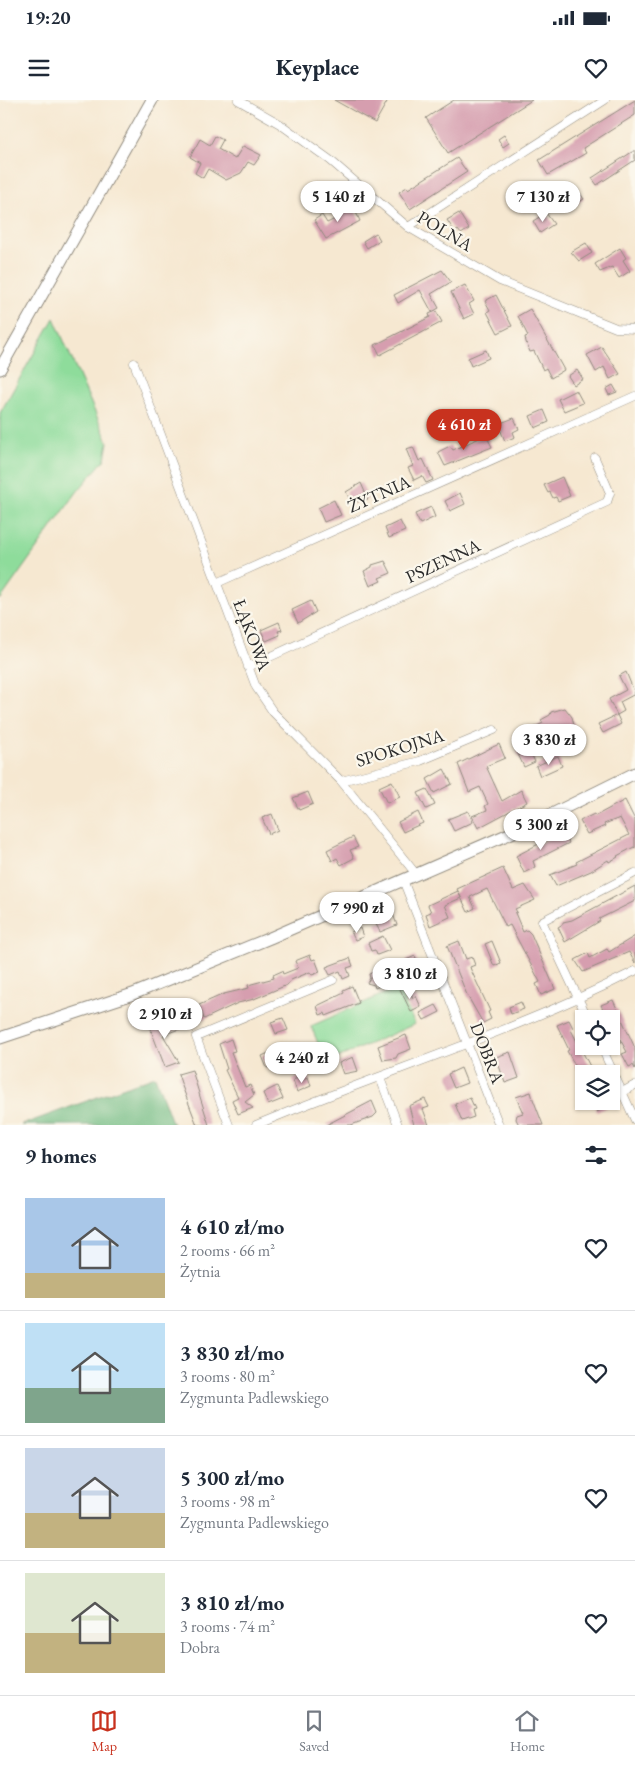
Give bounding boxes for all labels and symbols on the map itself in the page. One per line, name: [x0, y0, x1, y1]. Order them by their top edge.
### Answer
pin: 5 140 zł: [286, 180, 390, 223]
pin: 7 130 zł: [491, 180, 595, 223]
street label: POLNA: [413, 205, 478, 256]
pin: 4 610 zł: [412, 408, 516, 451]
street label: ŻYTNIA: [344, 469, 415, 518]
street label: PSZENNA: [402, 533, 485, 588]
street label: ŁĄKOWA: [228, 596, 277, 674]
street label: SPOKOJNA: [353, 723, 447, 772]
pin: 3 830 zł: [497, 724, 601, 766]
pin: 5 300 zł: [489, 808, 593, 851]
pin: 7 990 zł: [305, 892, 409, 934]
pin: 3 810 zł: [358, 958, 462, 1000]
pin: 2 910 zł: [113, 998, 217, 1040]
street label: DOBRA: [465, 1019, 510, 1087]
pin: 4 240 zł: [250, 1042, 354, 1084]

